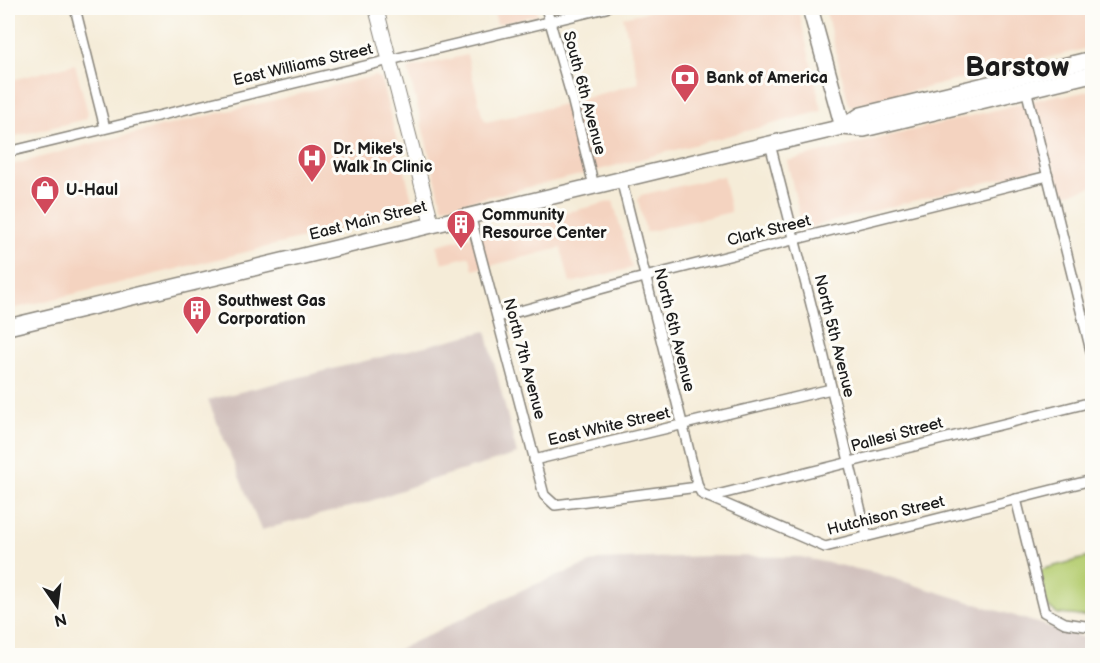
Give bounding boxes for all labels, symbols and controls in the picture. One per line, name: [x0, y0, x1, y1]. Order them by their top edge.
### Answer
street label: South 6th Avenue: [558, 29, 610, 157]
street label: East Williams Street: [231, 40, 375, 90]
district label: Barstow: [965, 51, 1070, 84]
bank icon: Bank of America: [669, 62, 701, 104]
place label: Bank of America: [706, 69, 828, 88]
place label: Dr. Mike's Walk In Clinic: [333, 140, 433, 177]
hospital icon: Dr. Mike's Walk In Clinic: [296, 142, 328, 184]
shop icon: U-Haul: [29, 174, 61, 216]
place label: U-Haul: [66, 181, 118, 200]
street label: East Main Street: [307, 197, 429, 245]
place label: Community Resource Center: [482, 206, 607, 243]
building icon: Community Resource Center: [445, 208, 477, 250]
street label: Clark Street: [725, 211, 813, 251]
street label: North 6th Avenue: [649, 266, 699, 394]
street label: North 5th Avenue: [810, 273, 859, 400]
place label: Southwest Gas Corporation: [218, 292, 326, 329]
building icon: Southwest Gas Corporation: [181, 294, 213, 336]
street label: North 7th Avenue: [499, 296, 549, 422]
street label: East White Street: [546, 404, 672, 450]
street label: Pallesi Street: [849, 414, 945, 456]
street label: Hutchison Street: [825, 492, 947, 540]
north arrow: [27, 576, 87, 636]
text: N: [52, 608, 68, 630]

